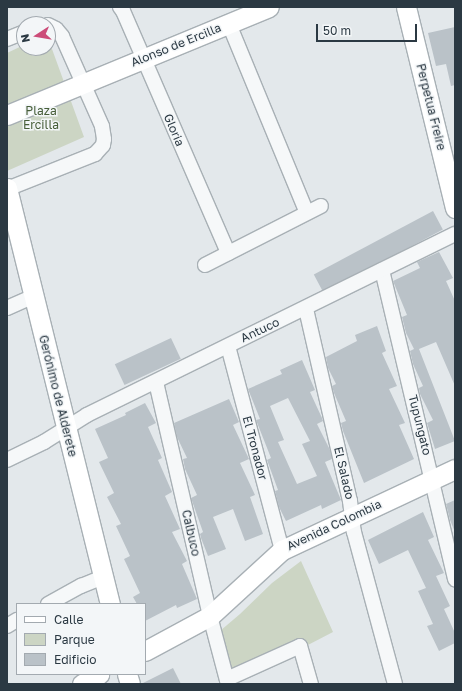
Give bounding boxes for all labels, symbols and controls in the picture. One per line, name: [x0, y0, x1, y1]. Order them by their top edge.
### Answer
north arrow: [16, 16, 56, 56]
scale bar: [318, 16, 419, 42]
street label: Alonso de Ercilla: [129, 20, 223, 70]
text: 50 m: [323, 23, 351, 38]
text: N: [18, 33, 32, 44]
street label: Perpetua Freire: [413, 62, 449, 152]
park label: Plaza Ercilla: [23, 104, 59, 132]
street label: Gloria: [161, 112, 187, 148]
street label: Antuco: [238, 315, 282, 345]
street label: Gerónimo de Alderete: [36, 334, 80, 458]
street label: Tupungato: [406, 393, 434, 457]
street label: El Tronador: [240, 414, 270, 482]
street label: El Salado: [331, 445, 357, 501]
street label: Avenida Colombia: [284, 497, 384, 553]
street label: Calbuco: [179, 508, 203, 558]
legend: [16, 603, 146, 675]
text: Calle: [54, 612, 83, 627]
text: Parque: [54, 632, 95, 647]
text: Edificio: [54, 652, 96, 667]

